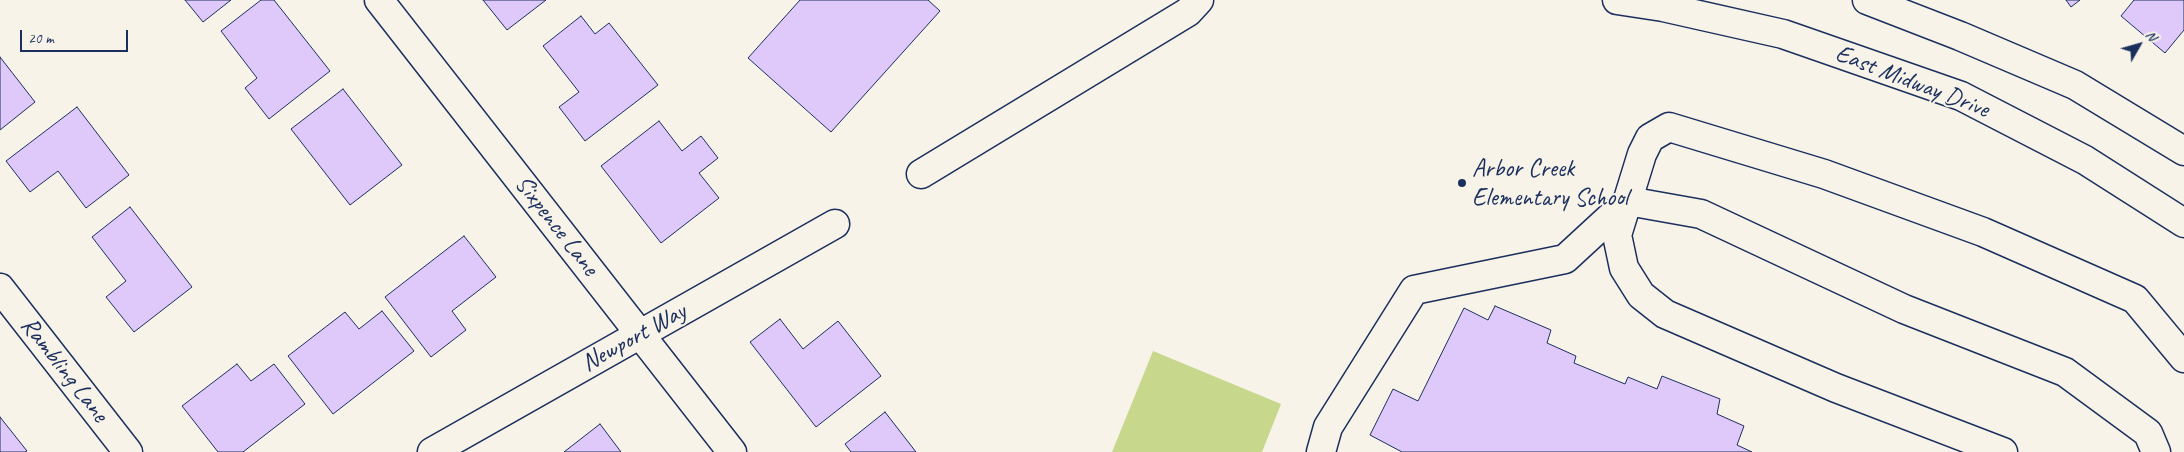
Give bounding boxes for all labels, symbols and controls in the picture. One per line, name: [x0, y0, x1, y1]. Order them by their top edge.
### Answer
scale bar: [22, 20, 130, 52]
north arrow: [2114, 20, 2164, 70]
text: N: [2142, 27, 2161, 44]
text: 20 m: [28, 29, 54, 48]
street label: East Midway Drive: [1831, 39, 1993, 125]
place label: Arbor Creek Elementary School: [1472, 154, 1628, 213]
street label: Sixpence Lane: [508, 170, 604, 282]
marker: Arbor Creek Elementary School: [1456, 177, 1468, 189]
street label: Newport Way: [577, 297, 691, 379]
street label: Rambling Lane: [14, 312, 114, 428]

